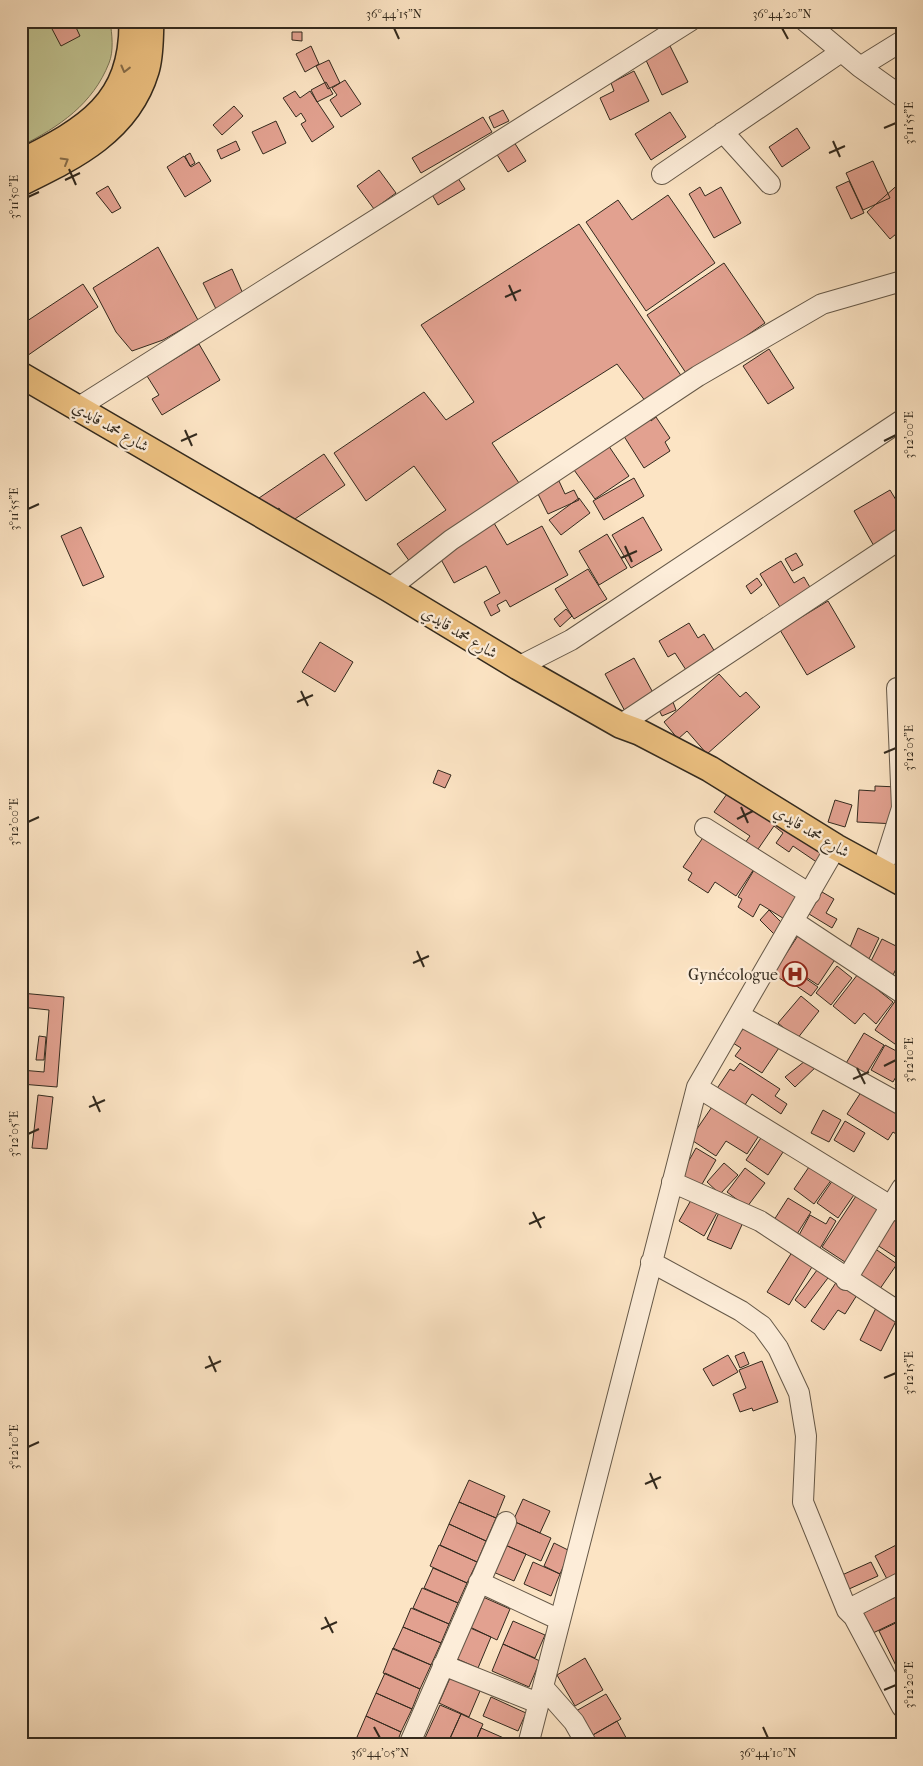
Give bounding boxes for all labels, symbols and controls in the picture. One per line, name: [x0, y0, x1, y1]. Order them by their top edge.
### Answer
text: 36°44'15"N: [366, 7, 422, 21]
text: 36°44'20"N: [752, 7, 812, 21]
one-way arrow: [121, 65, 131, 73]
text: 3°11'55"E: [902, 102, 916, 144]
one-way arrow: [59, 158, 68, 168]
text: 3°11'50"E: [7, 175, 21, 219]
street label: شارع محمد قايدي: [67, 397, 152, 459]
text: 3°12'00"E: [902, 411, 916, 459]
text: 3°11'55"E: [7, 488, 21, 530]
street label: شارع محمد قايدي: [416, 602, 501, 666]
text: 3°12'05"E: [902, 725, 916, 771]
text: 3°12'00"E: [7, 798, 21, 846]
street label: شارع محمد قايدي: [768, 801, 853, 865]
hospital icon: Gynécologue: [782, 961, 808, 987]
place label: Gynécologue: [688, 965, 778, 984]
text: 3°12'10"E: [902, 1037, 916, 1083]
text: 3°12'05"E: [7, 1111, 21, 1157]
text: 3°12'15"E: [902, 1351, 916, 1395]
text: 3°12'10"E: [7, 1424, 21, 1470]
text: 3°12'20"E: [902, 1661, 916, 1709]
text: 36°44'05"N: [351, 1746, 409, 1760]
text: 36°44'10"N: [739, 1746, 797, 1760]

